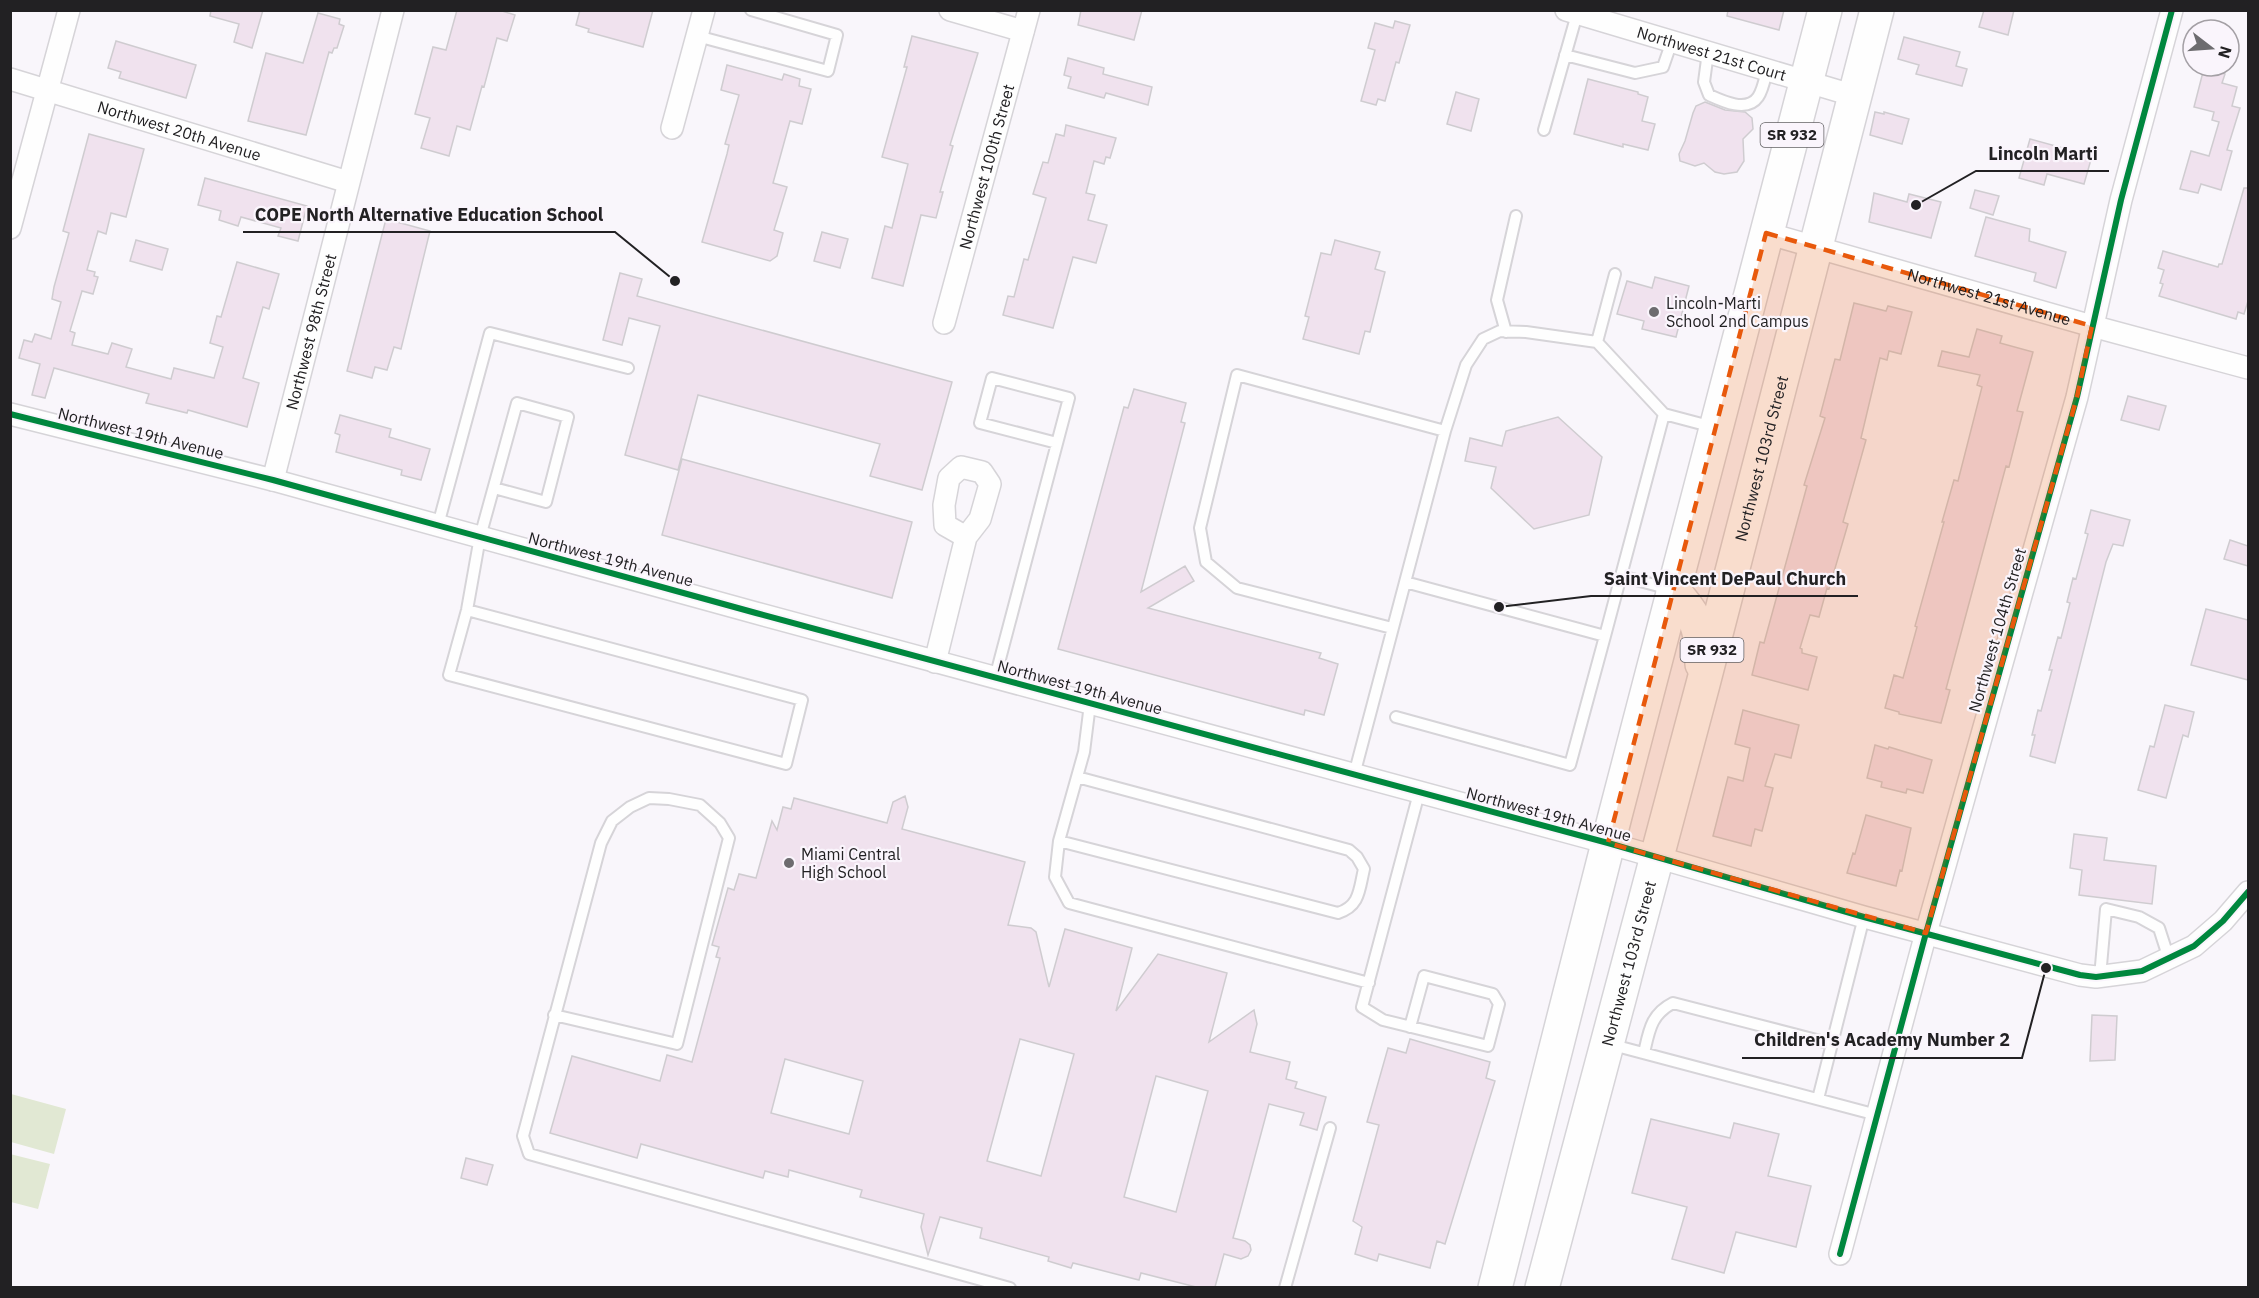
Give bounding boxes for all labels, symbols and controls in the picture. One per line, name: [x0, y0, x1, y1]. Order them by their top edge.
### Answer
north arrow: [2181, 18, 2241, 78]
street label: Northwest 21st Court: [1635, 22, 1789, 85]
text: N: [2214, 44, 2237, 61]
street label: Northwest 100th Street: [954, 82, 1018, 251]
street label: Northwest 20th Avenue: [95, 96, 264, 165]
road number: SR 932: [1760, 123, 1824, 147]
callout: Lincoln Marti: [1976, 135, 2109, 171]
text: Lincoln Marti: [1988, 142, 2098, 165]
callout: COPE North Alternative Education School: [243, 196, 615, 232]
text: COPE North Alternative Education School: [255, 203, 604, 226]
street label: Northwest 98th Street: [281, 251, 340, 412]
street label: Northwest 21st Avenue: [1905, 264, 2073, 329]
place label: Lincoln-Marti School 2nd Campus: [1666, 293, 1809, 331]
marker: Lincoln-Marti School 2nd Campus: [1647, 305, 1661, 319]
street label: Northwest 103rd Street: [1730, 373, 1792, 544]
street label: Northwest 19th Avenue: [56, 403, 226, 463]
street label: Northwest 19th Avenue: [526, 527, 696, 591]
street label: Northwest 104th Street: [1964, 545, 2030, 715]
callout: Saint Vincent DePaul Church: [1591, 560, 1858, 596]
text: Saint Vincent DePaul Church: [1604, 567, 1846, 590]
road number: SR 932: [1680, 638, 1744, 662]
street label: Northwest 19th Avenue: [995, 655, 1165, 719]
street label: Northwest 19th Avenue: [1464, 782, 1634, 846]
place label: Miami Central High School: [801, 844, 900, 882]
marker: Miami Central High School: [782, 856, 796, 870]
street label: Northwest 103rd Street: [1597, 878, 1660, 1048]
callout: Children's Academy Number 2: [1742, 1022, 2022, 1058]
text: Children's Academy Number 2: [1754, 1028, 2010, 1051]

